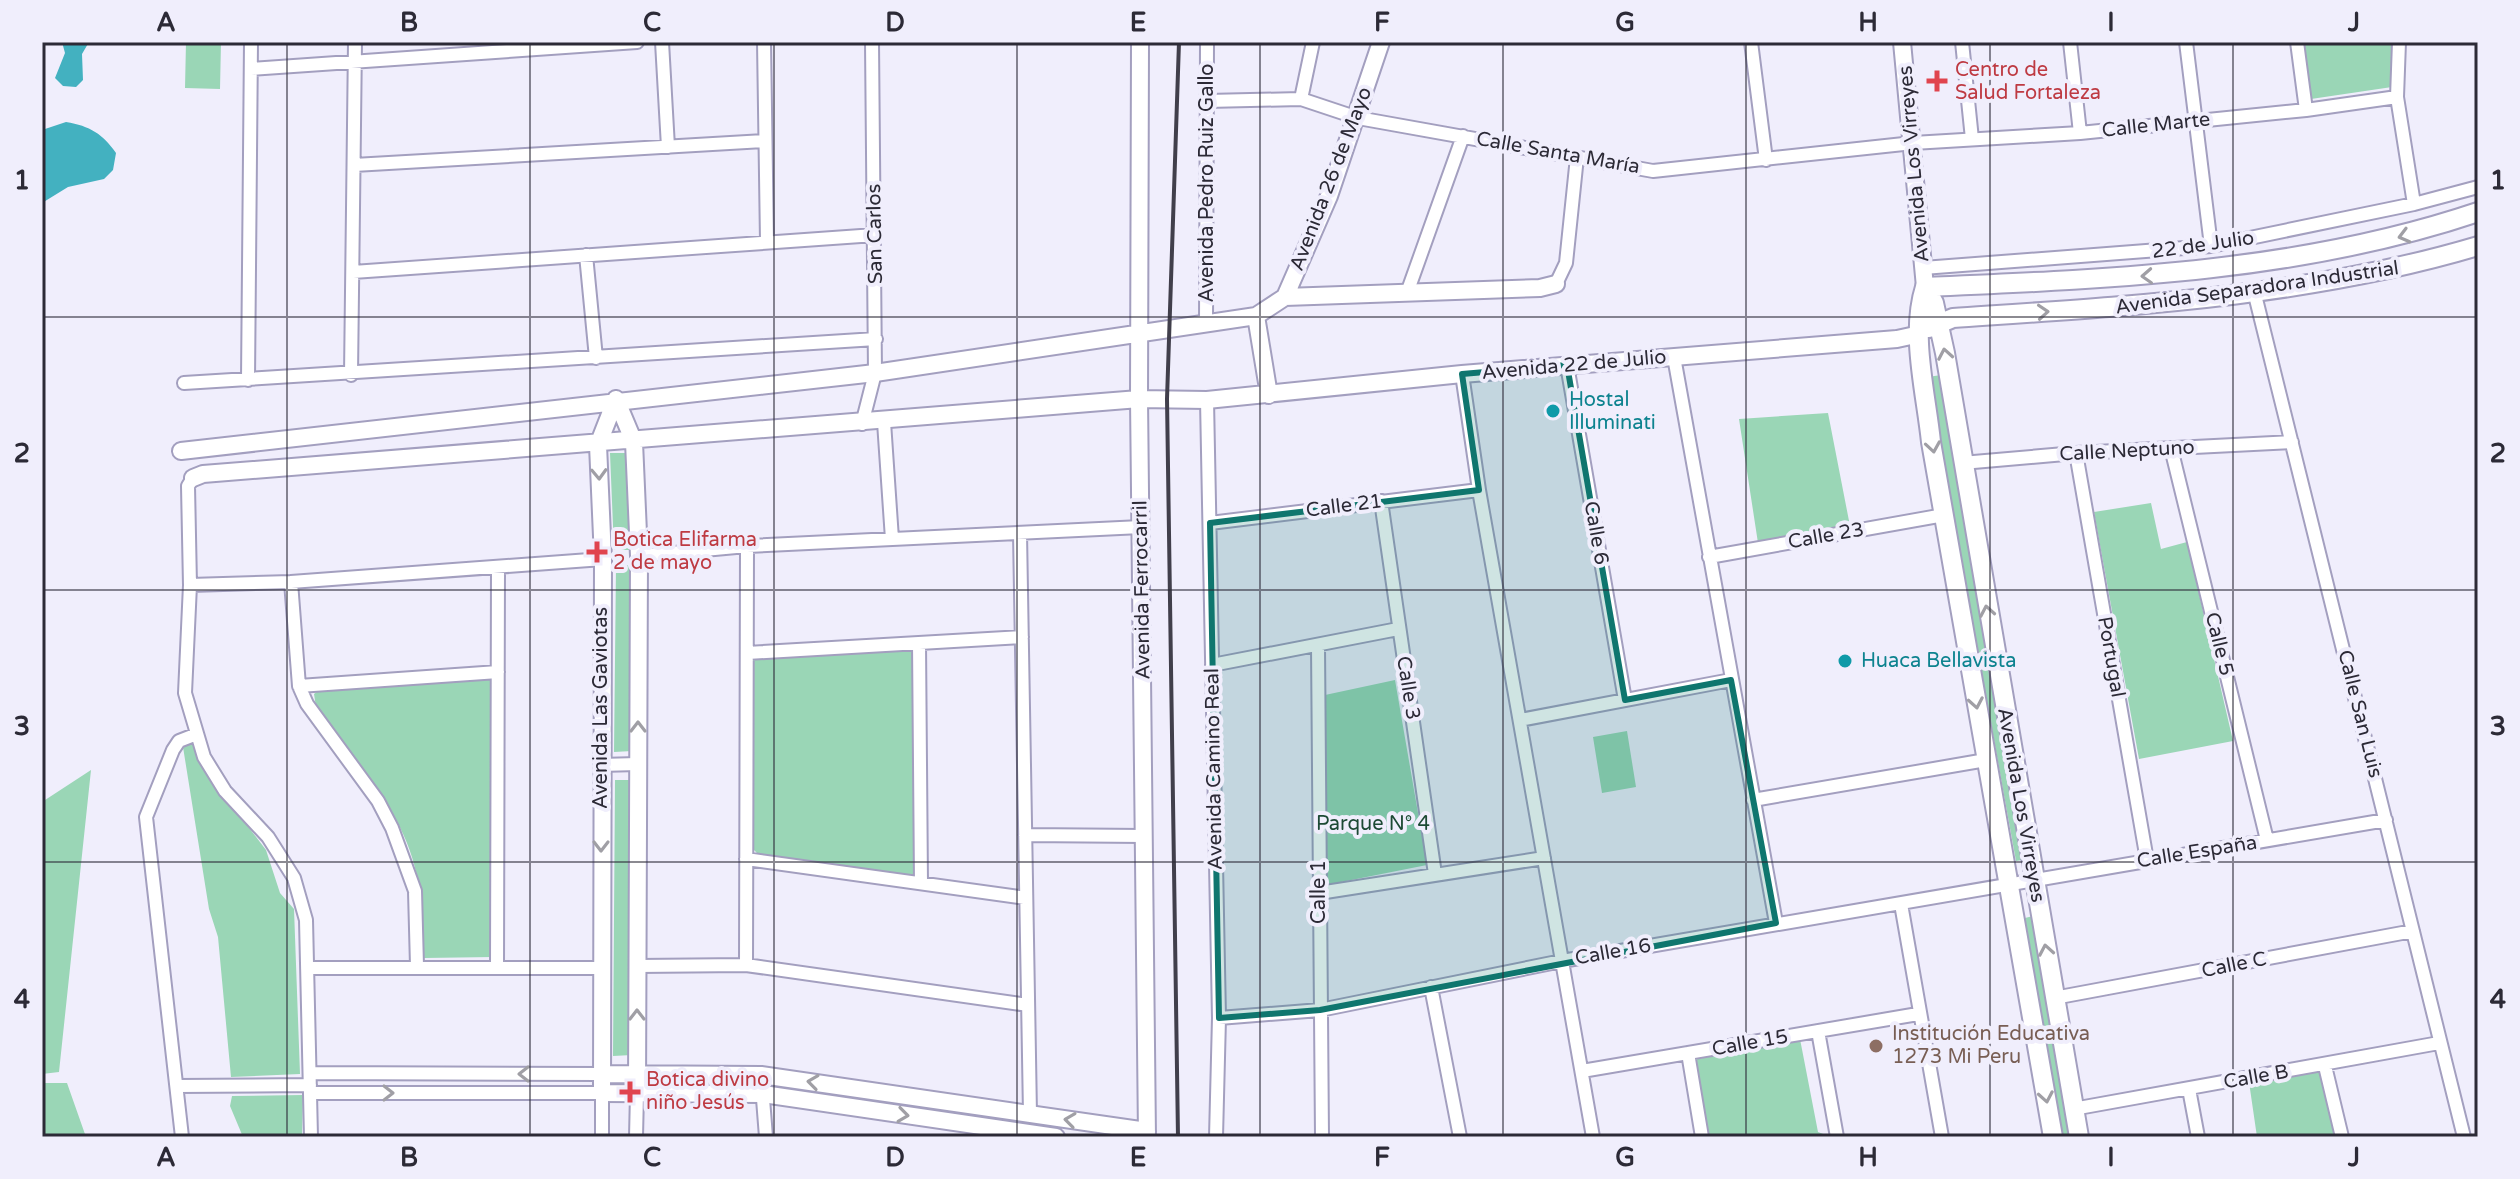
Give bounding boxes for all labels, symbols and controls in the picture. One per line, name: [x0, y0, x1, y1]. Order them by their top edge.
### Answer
text: A: [156, 7, 176, 38]
text: B: [400, 7, 418, 38]
text: C: [643, 7, 661, 38]
text: D: [885, 7, 905, 38]
text: E: [1130, 7, 1146, 38]
text: F: [1374, 7, 1390, 38]
text: G: [1615, 7, 1635, 38]
text: H: [1858, 7, 1878, 38]
text: I: [2107, 7, 2115, 38]
text: J: [2347, 7, 2360, 38]
place label: Centro de Salud Fortaleza: [1955, 58, 2101, 105]
street label: Avenida Pedro Ruiz Gallo: [1195, 63, 1219, 303]
street label: Avenida Los Virreyes: [1893, 65, 1935, 263]
marker: Centro de Salud Fortaleza: [1926, 70, 1948, 92]
street label: Avenida 26 de Mayo: [1285, 84, 1377, 274]
street label: Calle Marte: [2101, 107, 2211, 143]
street label: Calle Santa María: [1474, 127, 1642, 179]
text: 1: [14, 165, 30, 196]
text: 1: [2490, 165, 2506, 196]
street label: San Carlos: [862, 184, 888, 284]
street label: 22 de Julio: [2150, 226, 2256, 264]
one-way arrow: [2397, 226, 2411, 243]
street label: Avenida Separadora Industrial: [2114, 256, 2400, 320]
one-way arrow: [2140, 267, 2153, 284]
one-way arrow: [2037, 304, 2050, 321]
street label: Avenida 22 de Julio: [1481, 345, 1667, 385]
one-way arrow: [1937, 348, 1954, 361]
place label: Hostal Illuminati: [1569, 388, 1656, 435]
marker: Hostal Illuminati: [1544, 402, 1562, 420]
street label: Calle Neptuno: [2059, 435, 2195, 467]
text: 2: [14, 438, 30, 469]
text: 2: [2490, 438, 2506, 469]
one-way arrow: [1924, 440, 1941, 454]
one-way arrow: [591, 468, 608, 481]
street label: Calle 21: [1304, 489, 1384, 523]
street label: Calle 6: [1579, 499, 1613, 567]
street label: Avenida Ferrocarril: [1128, 500, 1156, 680]
street label: Calle 23: [1786, 518, 1866, 554]
place label: Botica Elifarma 2 de mayo: [613, 528, 757, 575]
marker: Botica Elifarma 2 de mayo: [588, 543, 606, 561]
one-way arrow: [1980, 604, 1997, 618]
street label: Avenida Las Gaviotas: [589, 607, 613, 809]
street label: Calle 5: [2200, 610, 2238, 678]
street label: Portugal: [2092, 615, 2130, 699]
street label: Calle San Luis: [2333, 648, 2387, 780]
place label: Huaca Bellavista: [1861, 649, 2016, 673]
marker: Huaca Bellavista: [1836, 652, 1854, 670]
street label: Calle 3: [1391, 654, 1425, 722]
street label: Avenida Camino Real: [1200, 668, 1228, 870]
one-way arrow: [1967, 696, 1984, 710]
street label: Avenida Los Virreyes: [1992, 706, 2050, 904]
text: 3: [14, 711, 30, 742]
text: 3: [2490, 711, 2506, 742]
one-way arrow: [629, 720, 647, 733]
park label: Parque N° 4: [1316, 812, 1430, 836]
street label: Calle España: [2135, 831, 2259, 873]
one-way arrow: [592, 840, 610, 853]
street label: Calle 1: [1307, 860, 1331, 924]
street label: Calle 16: [1573, 934, 1653, 970]
one-way arrow: [2038, 943, 2055, 957]
street label: Calle C: [2200, 947, 2269, 983]
text: 4: [14, 984, 30, 1015]
text: 4: [2490, 984, 2506, 1015]
one-way arrow: [628, 1008, 646, 1021]
place label: Institución Educativa 1273 Mi Peru: [1892, 1022, 2090, 1069]
street label: Calle 15: [1710, 1025, 1790, 1061]
marker: Institución Educativa 1273 Mi Peru: [1867, 1037, 1885, 1055]
street label: Calle B: [2222, 1059, 2290, 1095]
one-way arrow: [517, 1065, 530, 1083]
place label: Botica divino niño Jesús: [646, 1068, 769, 1115]
one-way arrow: [806, 1074, 819, 1091]
marker: Botica divino niño Jesús: [621, 1083, 639, 1101]
one-way arrow: [382, 1084, 395, 1102]
one-way arrow: [2037, 1090, 2054, 1104]
one-way arrow: [896, 1106, 909, 1123]
one-way arrow: [1063, 1112, 1077, 1129]
text: A: [156, 1142, 176, 1173]
text: B: [400, 1142, 418, 1173]
text: C: [643, 1142, 661, 1173]
text: D: [885, 1142, 905, 1173]
text: E: [1130, 1142, 1146, 1173]
text: F: [1374, 1142, 1390, 1173]
text: G: [1615, 1142, 1635, 1173]
text: H: [1858, 1142, 1878, 1173]
text: I: [2107, 1142, 2115, 1173]
text: J: [2347, 1142, 2360, 1173]

